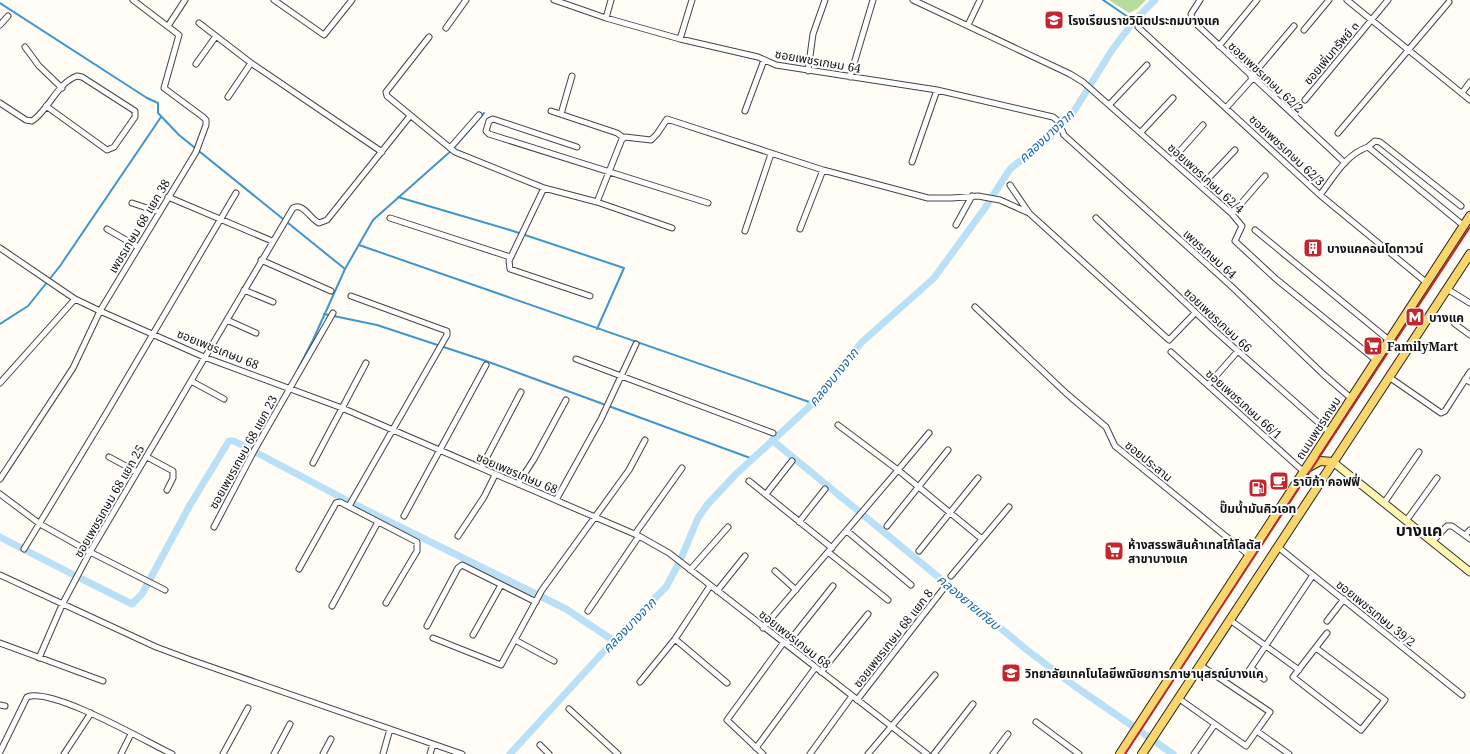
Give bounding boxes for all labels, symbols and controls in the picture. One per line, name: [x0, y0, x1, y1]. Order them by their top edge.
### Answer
school or university icon: โรงเรียนราชวินิตประถมบางแค: [1043, 9, 1065, 31]
place label: โรงเรียนราชวินิตประถมบางแค: [1068, 12, 1219, 29]
street label: ซอยเพิ่มทรัพย์ ๓: [1299, 18, 1363, 88]
street label: ซอยเพชรเกษม 62/2: [1225, 38, 1307, 116]
street label: ซอยเพชรเกษม 64: [774, 45, 863, 77]
water label: คลองบางจาก: [1014, 105, 1079, 166]
street label: ซอยเพชรเกษม 62/3: [1246, 111, 1329, 190]
street label: ซอยเพชรเกษม 62/4: [1164, 139, 1248, 217]
street label: เพชรเกษม 68 แยก 38: [104, 176, 174, 276]
street label: เพชรเกษม 64: [1180, 225, 1241, 283]
building icon: บางแคคอนโดทาวน์: [1302, 237, 1324, 259]
place label: บางแคคอนโดทาวน์: [1327, 240, 1423, 257]
street label: ซอยเพชรเกษม 66: [1180, 284, 1256, 356]
metro station icon: บางแค: [1404, 306, 1426, 328]
place label: บางแค: [1429, 309, 1464, 326]
street label: ซอยเพชรเกษม 68: [174, 325, 262, 373]
supermarket icon: FamilyMart: [1362, 335, 1384, 357]
place label: FamilyMart: [1387, 338, 1458, 355]
water label: คลองบางจาก: [804, 343, 863, 410]
street label: ซอยเพชรเกษม 66/1: [1202, 365, 1286, 443]
street label: ซอยเพชรเกษม 68 แยก 23: [205, 392, 281, 512]
street label: ถนนเพชรเกษม: [1291, 393, 1345, 463]
street label: ซอยประสาน: [1122, 436, 1176, 486]
street label: ซอยเพชรเกษม 68 แยก 25: [70, 442, 148, 560]
street label: ซอยเพชรเกษม 68: [474, 448, 561, 498]
cafe icon: ราบิก้า คอฟฟี่: [1268, 470, 1290, 492]
place label: ราบิก้า คอฟฟี่: [1293, 473, 1360, 490]
fuel station icon: ปั๊มน้ำมันคิวเอท: [1247, 477, 1269, 499]
place label: ปั๊มน้ำมันคิวเอท: [1220, 500, 1296, 517]
district label: บางแค: [1396, 519, 1442, 541]
place label: ห้างสรรพสินค้าเทสโก้โลตัส สาขาบางแค: [1128, 536, 1261, 567]
supermarket icon: ห้างสรรพสินค้าเทสโก้โลตัส สาขาบางแค: [1103, 540, 1125, 562]
water label: คลองยายเทียบ: [933, 570, 1005, 635]
street label: ซอยเพชรเกษม 39/2: [1333, 576, 1419, 650]
street label: ซอยเพชรเกษม 68 แยก 8: [849, 585, 937, 691]
water label: คลองบางจาก: [598, 593, 661, 656]
street label: ซอยเพชรเกษม 68: [755, 605, 835, 673]
school or university icon: วิทยาลัยเทคโนโลยีพณิชยการภาษานุสรณ์บางแค: [1000, 662, 1022, 684]
place label: วิทยาลัยเทคโนโลยีพณิชยการภาษานุสรณ์บางแค: [1024, 665, 1264, 682]

